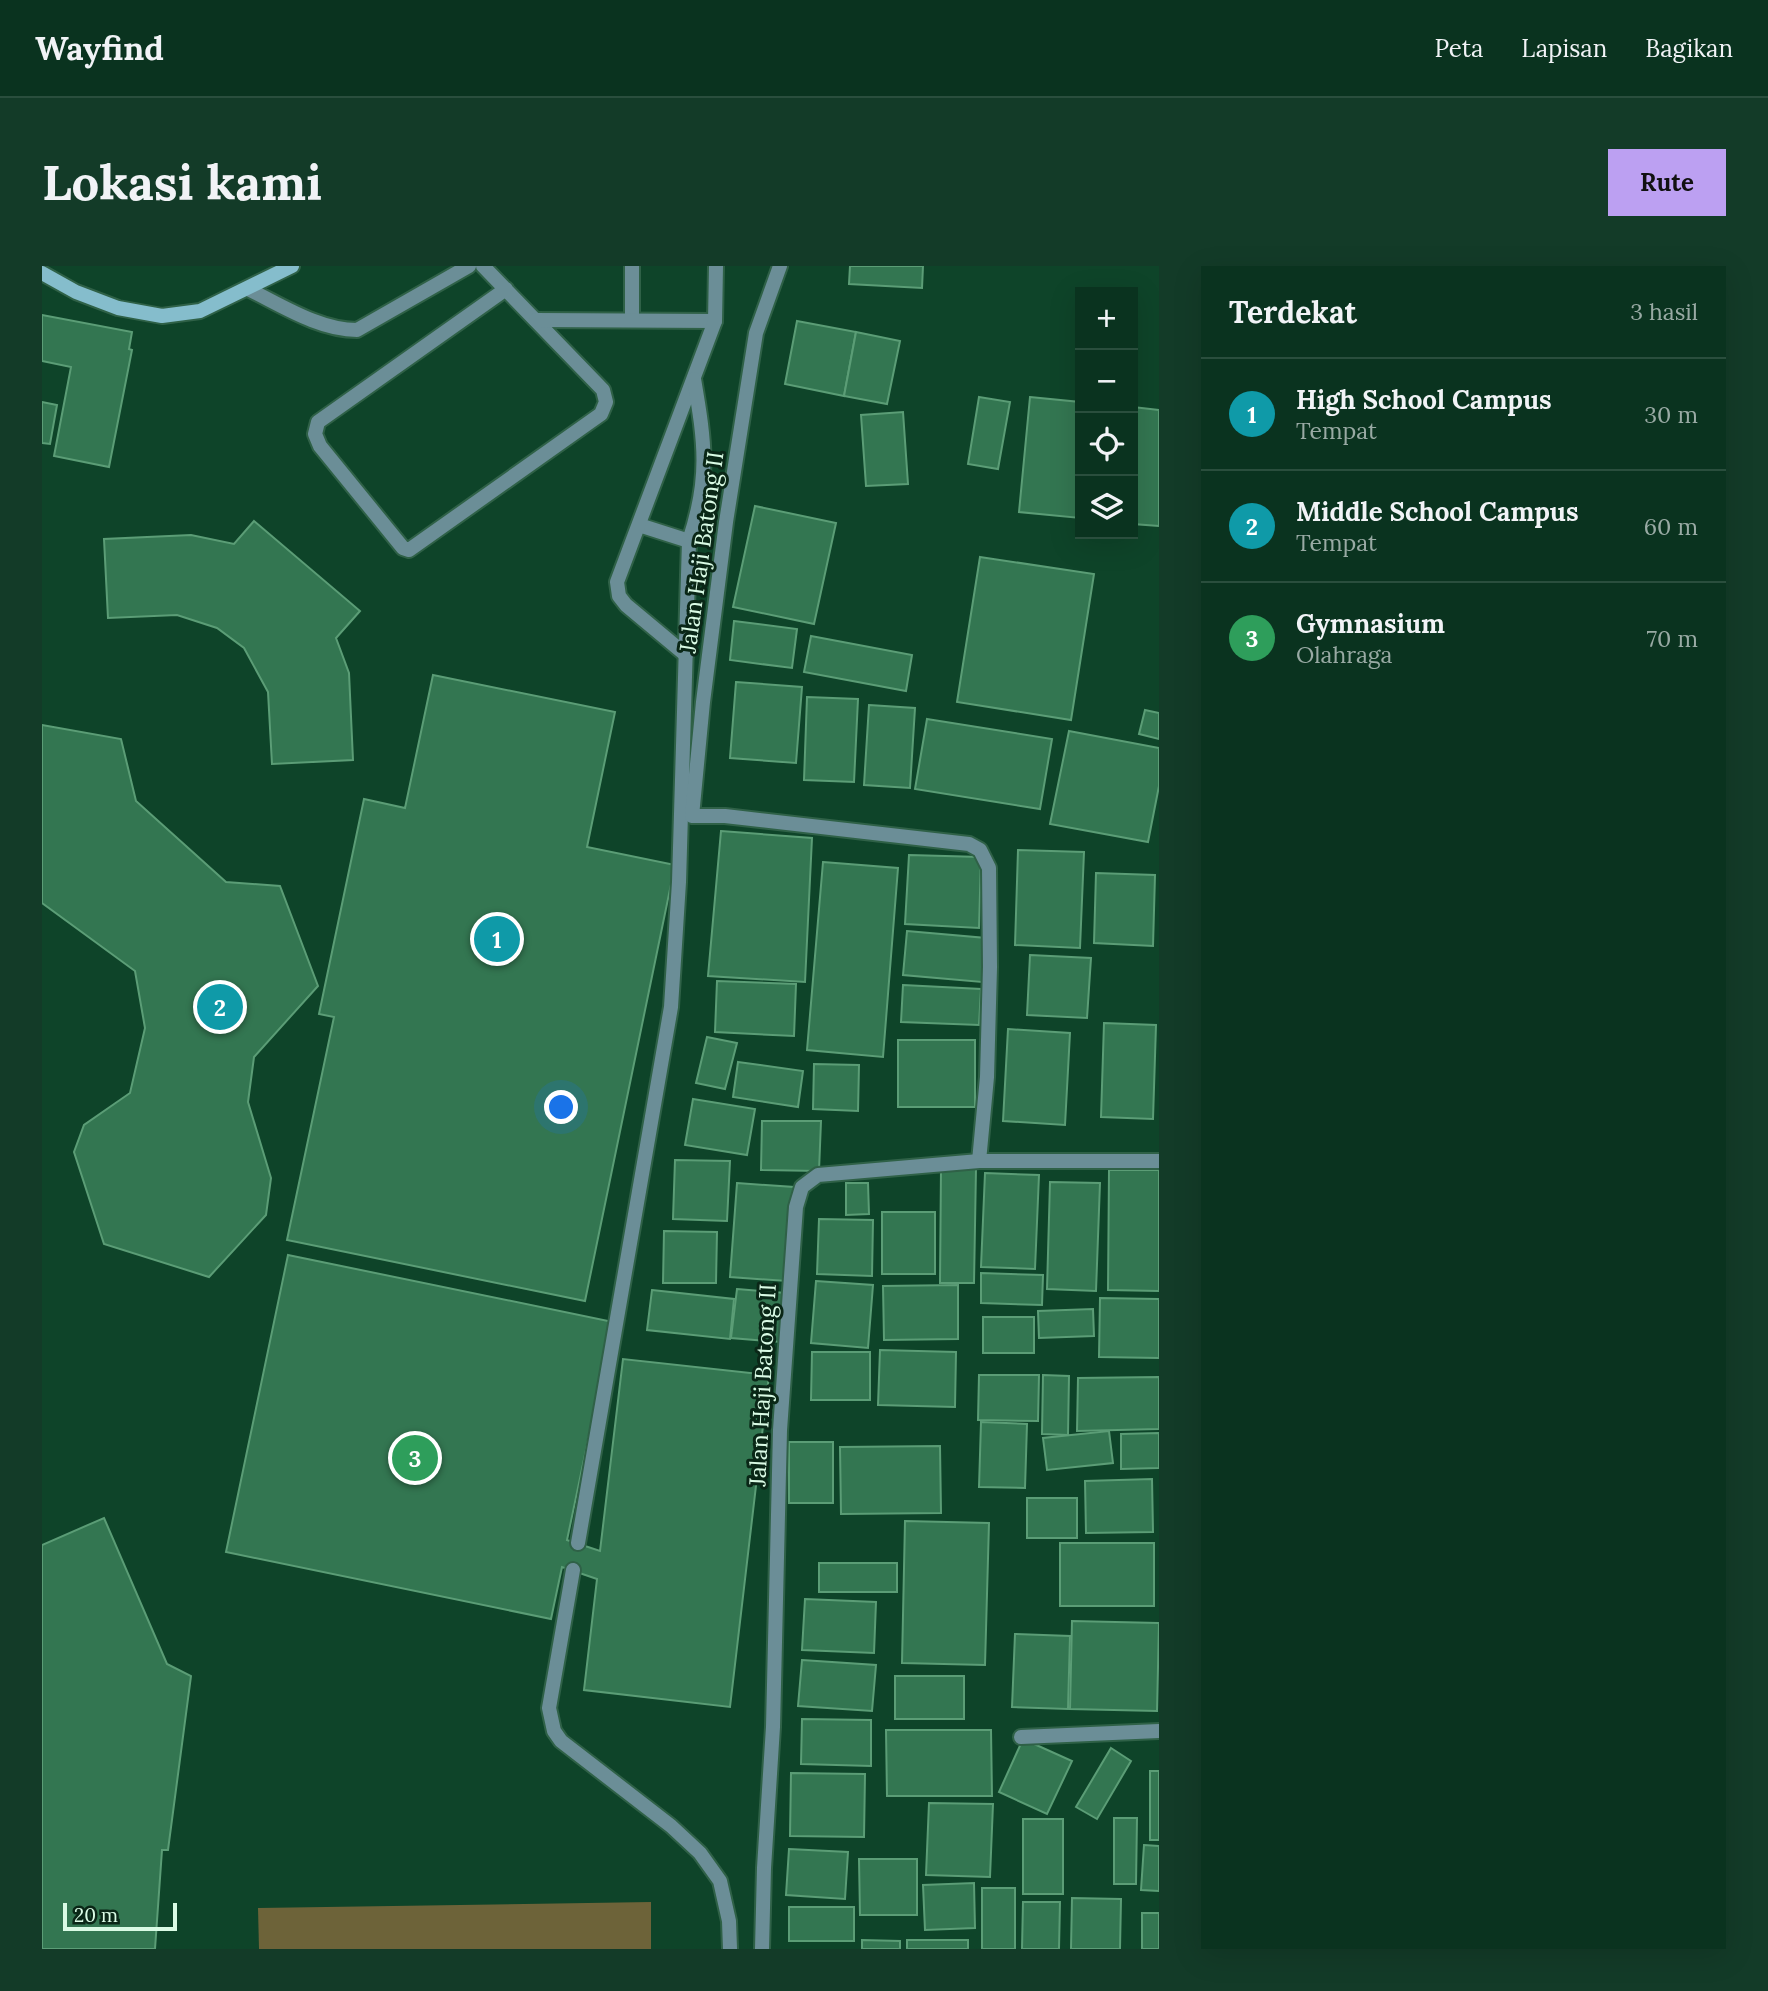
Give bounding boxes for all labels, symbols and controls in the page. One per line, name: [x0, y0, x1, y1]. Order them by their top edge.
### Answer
text: Wayfind: [35, 27, 164, 69]
text: Peta: [1435, 33, 1483, 64]
text: Lapisan: [1521, 33, 1607, 64]
text: Bagikan: [1645, 33, 1733, 64]
button: Rute: [1608, 149, 1726, 216]
text: Lokasi kami: [42, 151, 322, 213]
map controls: [1075, 287, 1138, 539]
button: +: [1075, 287, 1138, 350]
text: Terdekat: [1229, 293, 1357, 331]
text: 3 hasil: [1630, 297, 1698, 326]
button: −: [1075, 350, 1138, 413]
text: High School Campus: [1296, 383, 1552, 416]
text: 1: [1247, 400, 1257, 429]
text: 30 m: [1644, 400, 1698, 429]
button: locate: [1075, 413, 1138, 476]
text: Tempat: [1296, 416, 1377, 445]
street label: Jalan Haji Batong II: [672, 450, 729, 655]
button: layers: [1075, 476, 1138, 539]
text: Middle School Campus: [1296, 495, 1579, 528]
text: 2: [1246, 512, 1258, 541]
text: 60 m: [1644, 512, 1698, 541]
text: Tempat: [1296, 528, 1377, 557]
text: Gymnasium: [1296, 607, 1445, 640]
text: 3: [1246, 624, 1258, 653]
text: 70 m: [1647, 624, 1698, 653]
text: Olahraga: [1296, 640, 1392, 669]
pin: 1: [474, 913, 520, 965]
pin: 2: [197, 981, 243, 1033]
your location: [544, 1090, 578, 1124]
street label: Jalan Haji Batong II: [742, 1283, 782, 1488]
pin: 3: [392, 1432, 438, 1484]
scale bar: [63, 1900, 177, 1932]
text: 20 m: [74, 1903, 118, 1927]

